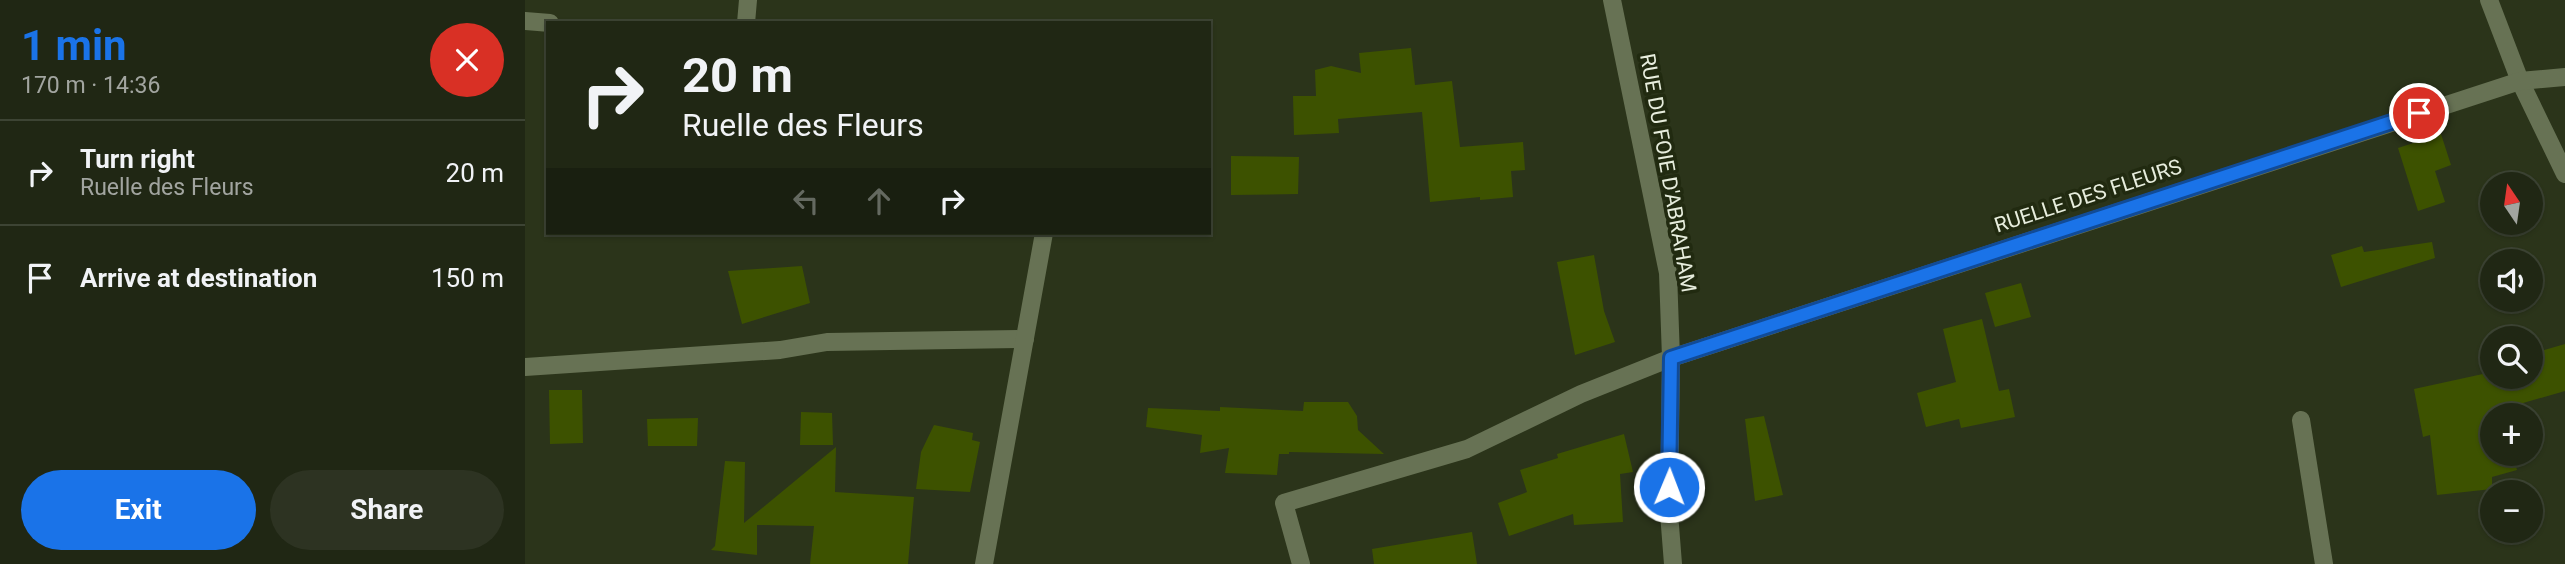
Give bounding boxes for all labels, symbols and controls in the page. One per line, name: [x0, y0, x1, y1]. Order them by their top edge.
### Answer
text: 1 min: [21, 21, 127, 70]
button: close: [430, 23, 504, 97]
text: 20 m: [682, 47, 793, 104]
icon: right: [567, 49, 658, 140]
street label: RUE DU FOIE D'ABRAHAM: [1635, 52, 1701, 294]
text: 170 m · 14:36: [21, 72, 160, 99]
pin: [2389, 83, 2449, 143]
icon: arrive: [2400, 94, 2438, 132]
text: Ruelle des Fleurs: [682, 106, 924, 144]
text: Turn right: [80, 144, 195, 174]
icon: right: [21, 154, 59, 192]
street label: RUELLE DES FLEURS: [1991, 154, 2185, 238]
text: 20 m: [446, 158, 504, 188]
north arrow: [2480, 172, 2543, 234]
map controls: [2480, 172, 2543, 543]
text: Ruelle des Fleurs: [80, 174, 254, 201]
icon: left: [787, 182, 825, 220]
icon: ahead: [860, 182, 898, 220]
icon: right: [933, 182, 971, 220]
button: sound: [2480, 249, 2543, 312]
icon: arrive: [21, 259, 59, 297]
text: Arrive at destination: [80, 263, 317, 293]
text: 150 m: [431, 263, 504, 293]
button: search: [2480, 326, 2543, 389]
button: +: [2480, 403, 2543, 466]
position arrow: [1632, 450, 1706, 524]
button: Exit: [21, 470, 256, 550]
button: Share: [270, 470, 504, 550]
button: −: [2480, 480, 2543, 543]

